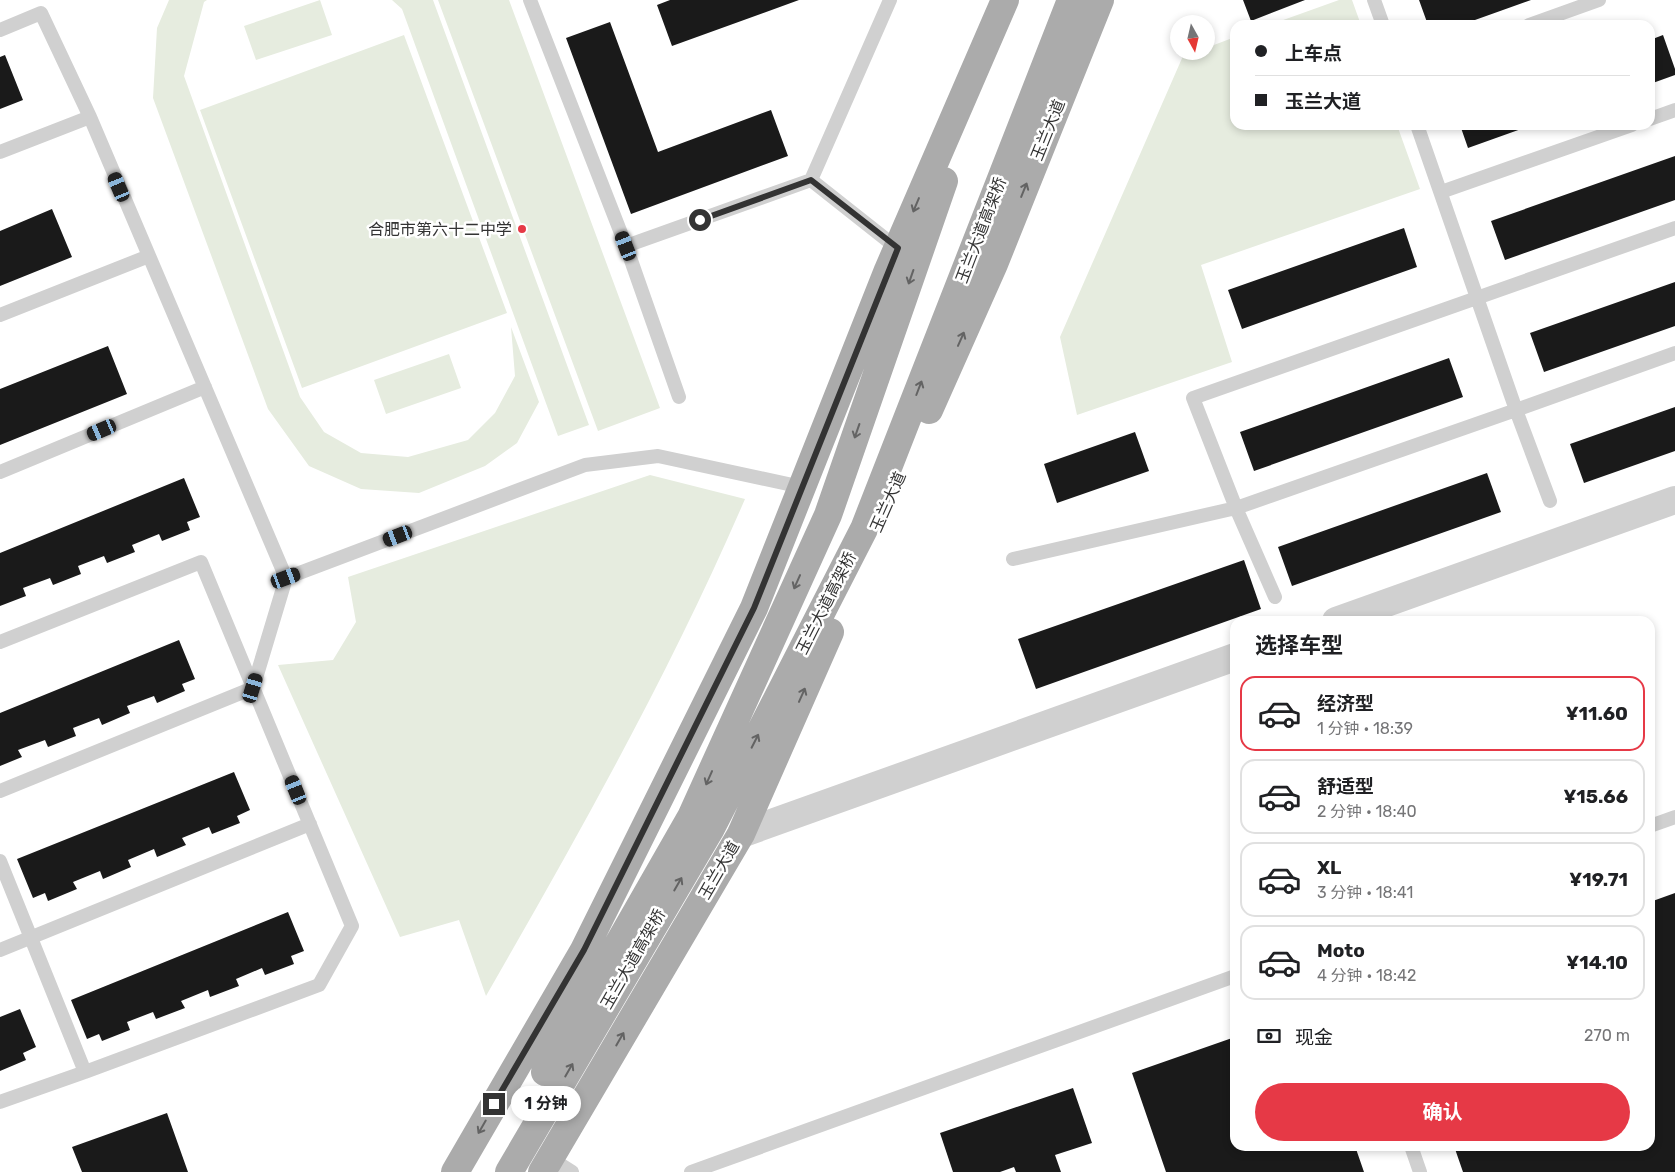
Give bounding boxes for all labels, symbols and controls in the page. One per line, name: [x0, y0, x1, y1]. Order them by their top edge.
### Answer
north arrow: [1170, 15, 1215, 60]
map controls: [1170, 15, 1215, 60]
text: 上车点: [1285, 42, 1342, 65]
text: 玉兰大道: [1285, 90, 1361, 113]
street label: 玉兰大道: [1027, 97, 1069, 163]
car: [106, 170, 131, 204]
street label: 玉兰大道高架桥: [952, 174, 1010, 286]
one-way arrow: [1021, 182, 1030, 197]
one-way arrow: [910, 197, 920, 212]
route start: [689, 209, 711, 231]
place label: 合肥市第六十二中学: [368, 220, 512, 239]
marker: 合肥市第六十二中学: [516, 223, 528, 235]
car: [613, 229, 638, 263]
one-way arrow: [906, 269, 915, 285]
one-way arrow: [956, 332, 966, 347]
one-way arrow: [915, 381, 924, 396]
car: [85, 417, 118, 443]
one-way arrow: [852, 422, 861, 438]
street label: 玉兰大道: [866, 469, 910, 535]
car: [381, 524, 414, 548]
street label: 玉兰大道高架桥: [792, 549, 860, 657]
car: [269, 566, 302, 590]
one-way arrow: [792, 574, 802, 589]
text: 选择车型: [1255, 632, 1343, 659]
car: [241, 671, 264, 705]
one-way arrow: [798, 688, 808, 703]
icon: car: [1257, 691, 1302, 736]
text: 经济型: [1317, 692, 1374, 715]
text: ¥11.60: [1565, 702, 1628, 725]
text: 1 分钟 · 18:39: [1317, 719, 1413, 738]
one-way arrow: [750, 734, 760, 749]
one-way arrow: [704, 770, 714, 785]
car: [283, 773, 308, 807]
icon: car: [1257, 774, 1302, 819]
text: 舒适型: [1317, 775, 1374, 798]
text: ¥15.66: [1563, 785, 1628, 808]
text: 2 分钟 · 18:40: [1317, 802, 1417, 821]
street label: 玉兰大道: [695, 838, 743, 902]
text: XL: [1317, 856, 1341, 879]
icon: car: [1257, 857, 1302, 902]
text: ¥19.71: [1569, 868, 1628, 891]
one-way arrow: [673, 878, 683, 892]
text: 3 分钟 · 18:41: [1317, 883, 1413, 902]
street label: 玉兰大道高架桥: [597, 906, 669, 1012]
text: Moto: [1317, 939, 1365, 962]
icon: car: [1257, 940, 1302, 985]
text: ¥14.10: [1566, 951, 1628, 974]
text: 4 分钟 · 18:42: [1317, 966, 1416, 985]
icon: cash: [1255, 1022, 1283, 1050]
text: 现金: [1295, 1026, 1333, 1049]
text: 270 m: [1584, 1026, 1630, 1045]
one-way arrow: [615, 1033, 625, 1047]
one-way arrow: [564, 1063, 574, 1077]
button: 确认: [1255, 1083, 1630, 1141]
callout: 1 分钟: [512, 1086, 582, 1122]
route end: [483, 1093, 505, 1115]
text: 1 分钟: [524, 1094, 568, 1113]
one-way arrow: [476, 1119, 486, 1133]

